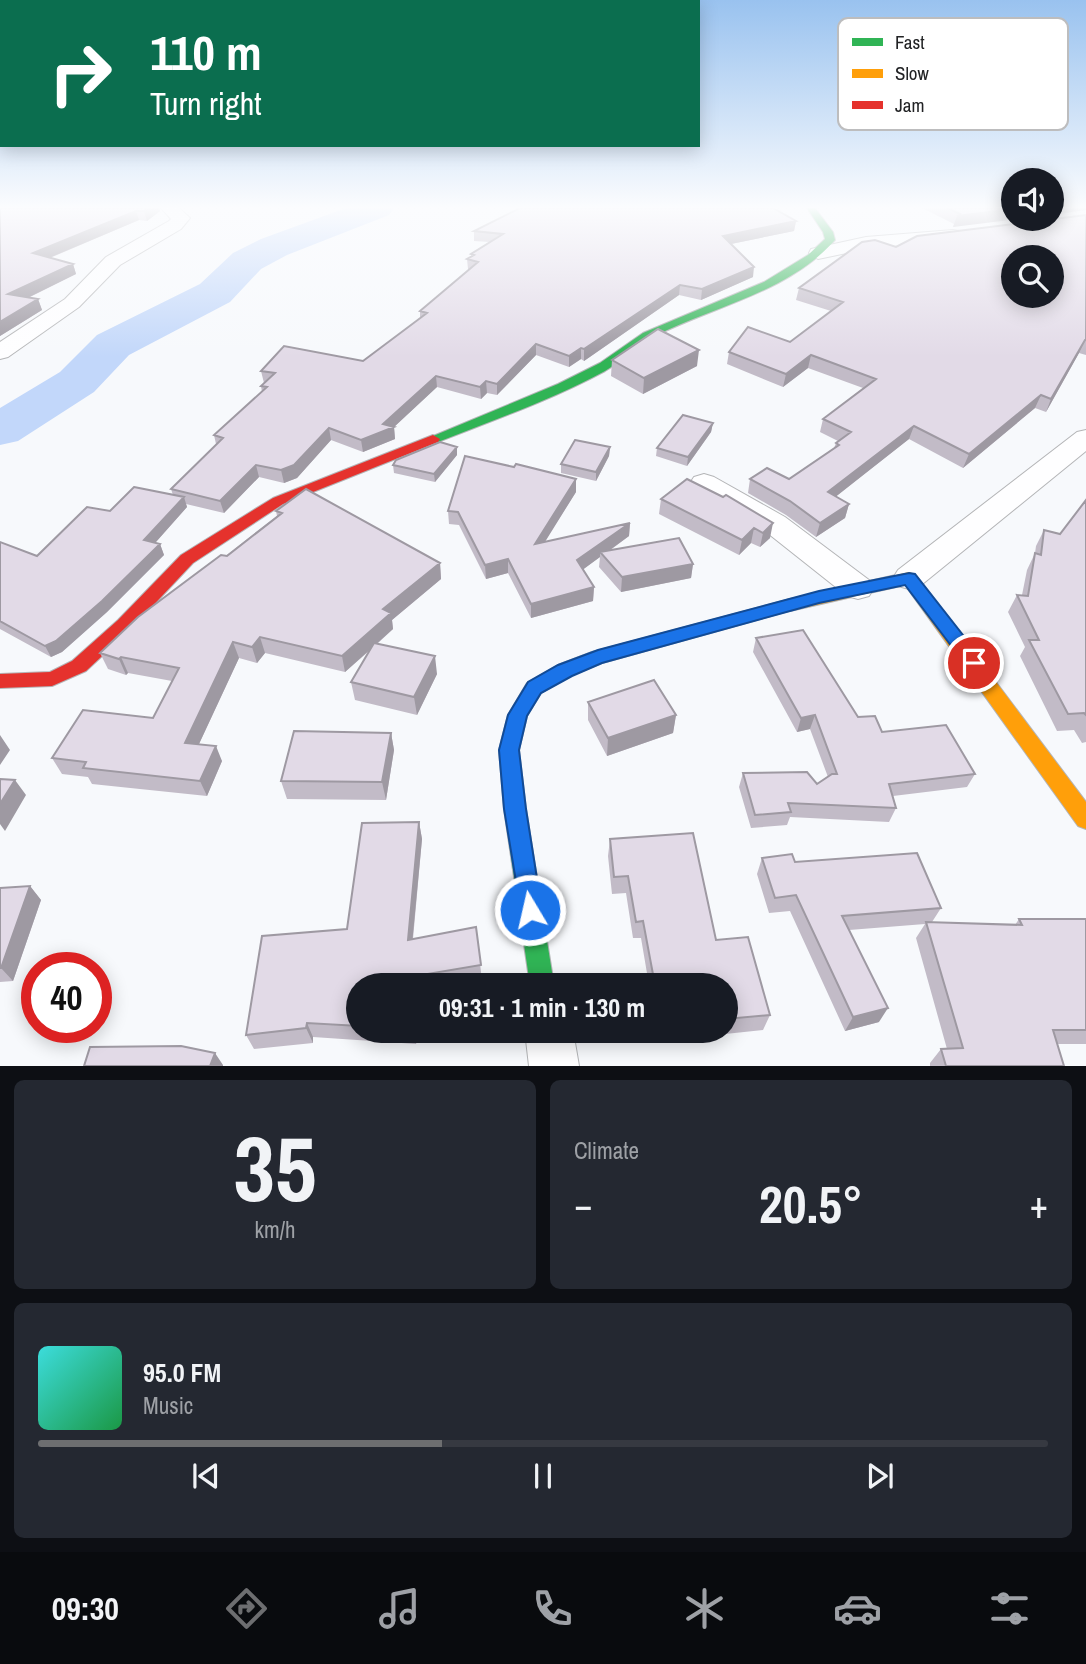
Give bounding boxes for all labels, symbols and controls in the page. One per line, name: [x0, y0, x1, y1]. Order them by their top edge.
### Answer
legend: [838, 18, 1068, 130]
text: 110 m: [150, 19, 262, 85]
icon: right: [35, 28, 126, 119]
text: Fast: [895, 29, 925, 55]
text: Slow: [895, 60, 930, 86]
text: Turn right: [150, 82, 262, 125]
text: Jam: [895, 92, 924, 118]
map controls: [1001, 168, 1064, 308]
button: sound: [1001, 168, 1064, 231]
button: search: [1001, 245, 1064, 308]
pin: [944, 633, 1004, 693]
icon: arrive: [955, 644, 993, 682]
position arrow: [493, 873, 567, 947]
speed limit sign: 40: [21, 952, 112, 1043]
text: 09:31 · 1 min · 130 m: [439, 990, 645, 1025]
text: 35: [234, 1107, 317, 1229]
text: Climate: [574, 1135, 639, 1166]
text: 20.5°: [759, 1169, 863, 1239]
text: −: [574, 1179, 592, 1230]
text: +: [1030, 1179, 1048, 1230]
text: km/h: [255, 1214, 295, 1245]
text: 95.0 FM: [143, 1355, 221, 1390]
text: Music: [143, 1390, 193, 1421]
icon: previous: [187, 1457, 225, 1495]
icon: pause: [524, 1457, 562, 1495]
icon: next: [861, 1457, 899, 1495]
icon: directions: [222, 1584, 271, 1633]
icon: music: [375, 1584, 424, 1633]
icon: phone: [528, 1584, 577, 1633]
icon: climate: [680, 1584, 729, 1633]
icon: car: [833, 1584, 882, 1633]
icon: filters: [985, 1584, 1034, 1633]
text: 09:30: [52, 1587, 119, 1630]

